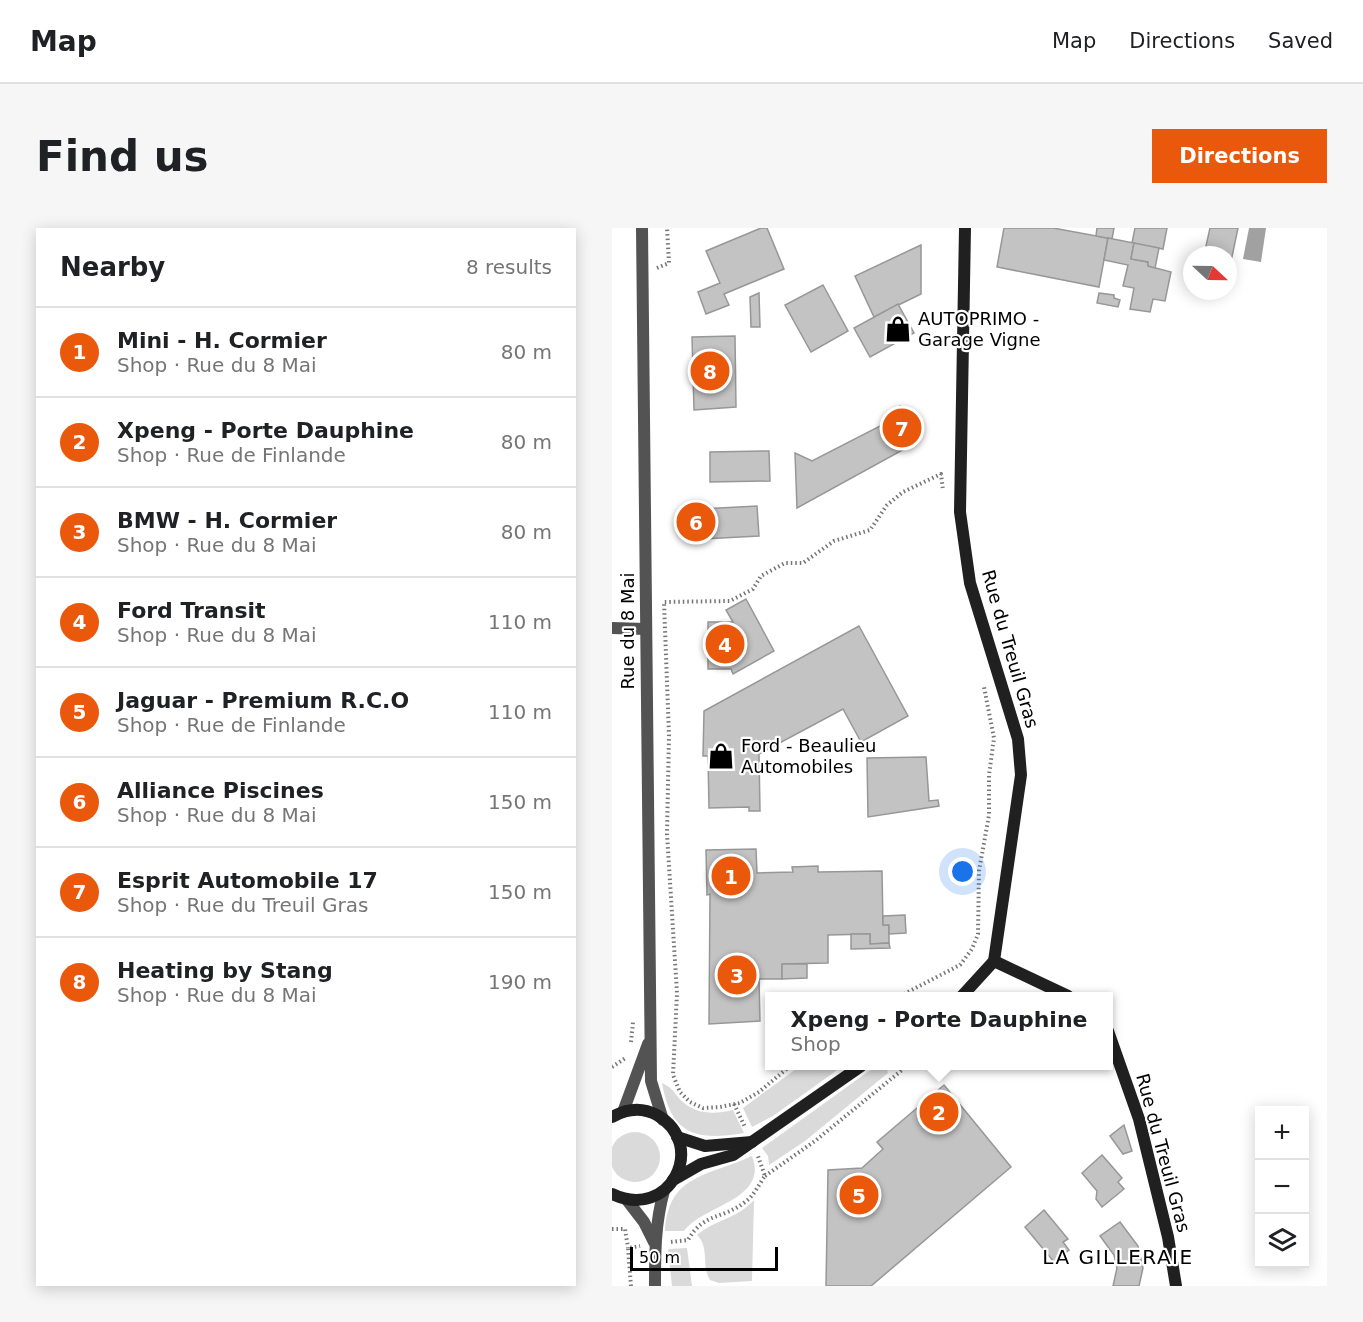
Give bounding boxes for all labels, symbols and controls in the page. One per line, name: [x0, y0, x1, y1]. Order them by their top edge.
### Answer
text: Map: [30, 25, 97, 58]
text: Map: [1052, 29, 1096, 53]
text: Directions: [1129, 29, 1235, 53]
text: Saved: [1268, 29, 1333, 53]
button: Directions: [1152, 129, 1327, 183]
text: Find us: [36, 132, 209, 181]
north arrow: [1183, 246, 1237, 300]
text: Nearby: [60, 252, 165, 282]
text: 8 results: [466, 255, 552, 279]
place label: AUTOPRIMO - Garage Vigne: [918, 308, 1040, 350]
shop icon: AUTOPRIMO - Garage Vigne: [883, 314, 913, 344]
text: Mini - H. Cormier: [117, 328, 327, 353]
text: 1: [73, 340, 86, 364]
text: 80 m: [501, 340, 552, 364]
pin: 8: [690, 348, 730, 394]
text: Shop · Rue du 8 Mai: [117, 353, 317, 377]
pin: 7: [882, 406, 922, 450]
text: Xpeng - Porte Dauphine: [117, 418, 414, 443]
text: 2: [73, 430, 86, 454]
text: 80 m: [501, 430, 552, 454]
text: Shop · Rue de Finlande: [117, 443, 346, 467]
pin: 6: [676, 500, 716, 544]
text: BMW - H. Cormier: [117, 508, 337, 533]
text: 3: [73, 520, 86, 544]
text: 80 m: [501, 520, 552, 544]
text: Shop · Rue du 8 Mai: [117, 533, 317, 557]
street label: Rue du Treuil Gras: [978, 567, 1043, 730]
street label: Rue du 8 Mai: [617, 572, 638, 690]
text: Ford Transit: [117, 598, 266, 623]
text: 4: [73, 610, 86, 634]
text: 110 m: [488, 610, 552, 634]
pin: 4: [706, 622, 744, 666]
text: Shop · Rue du 8 Mai: [117, 623, 317, 647]
text: Jaguar - Premium R.C.O: [117, 688, 409, 713]
text: 5: [73, 700, 86, 724]
text: 110 m: [488, 700, 552, 724]
text: Shop · Rue de Finlande: [117, 713, 346, 737]
place label: Ford - Beaulieu Automobiles: [741, 735, 877, 777]
shop icon: Ford - Beaulieu Automobiles: [706, 741, 736, 771]
text: Alliance Piscines: [117, 778, 324, 803]
text: 6: [73, 790, 86, 814]
text: 150 m: [488, 790, 552, 814]
text: Shop · Rue du 8 Mai: [117, 803, 317, 827]
pin: 1: [712, 854, 750, 898]
your location: [948, 857, 977, 886]
text: Esprit Automobile 17: [117, 868, 378, 893]
text: 7: [73, 880, 86, 904]
text: 150 m: [488, 880, 552, 904]
text: Shop · Rue du Treuil Gras: [117, 893, 368, 917]
pin: 3: [718, 952, 756, 998]
text: Heating by Stang: [117, 958, 333, 983]
text: 8: [73, 970, 86, 994]
text: 190 m: [488, 970, 552, 994]
text: Shop · Rue du 8 Mai: [117, 983, 317, 1007]
popup: [765, 992, 1113, 1070]
text: Xpeng - Porte Dauphine: [791, 1007, 1087, 1032]
text: Shop: [791, 1032, 841, 1056]
street label: Rue du Treuil Gras: [1132, 1071, 1195, 1235]
pin: 2: [920, 1090, 958, 1134]
map controls: [1255, 1106, 1309, 1268]
button: +: [1255, 1106, 1309, 1160]
button: −: [1255, 1160, 1309, 1214]
pin: 5: [840, 1172, 878, 1218]
button: layers: [1255, 1214, 1309, 1268]
scale bar: [630, 1244, 778, 1272]
district label: LA GILLERAIE: [1042, 1245, 1194, 1269]
text: 50 m: [639, 1248, 680, 1267]

